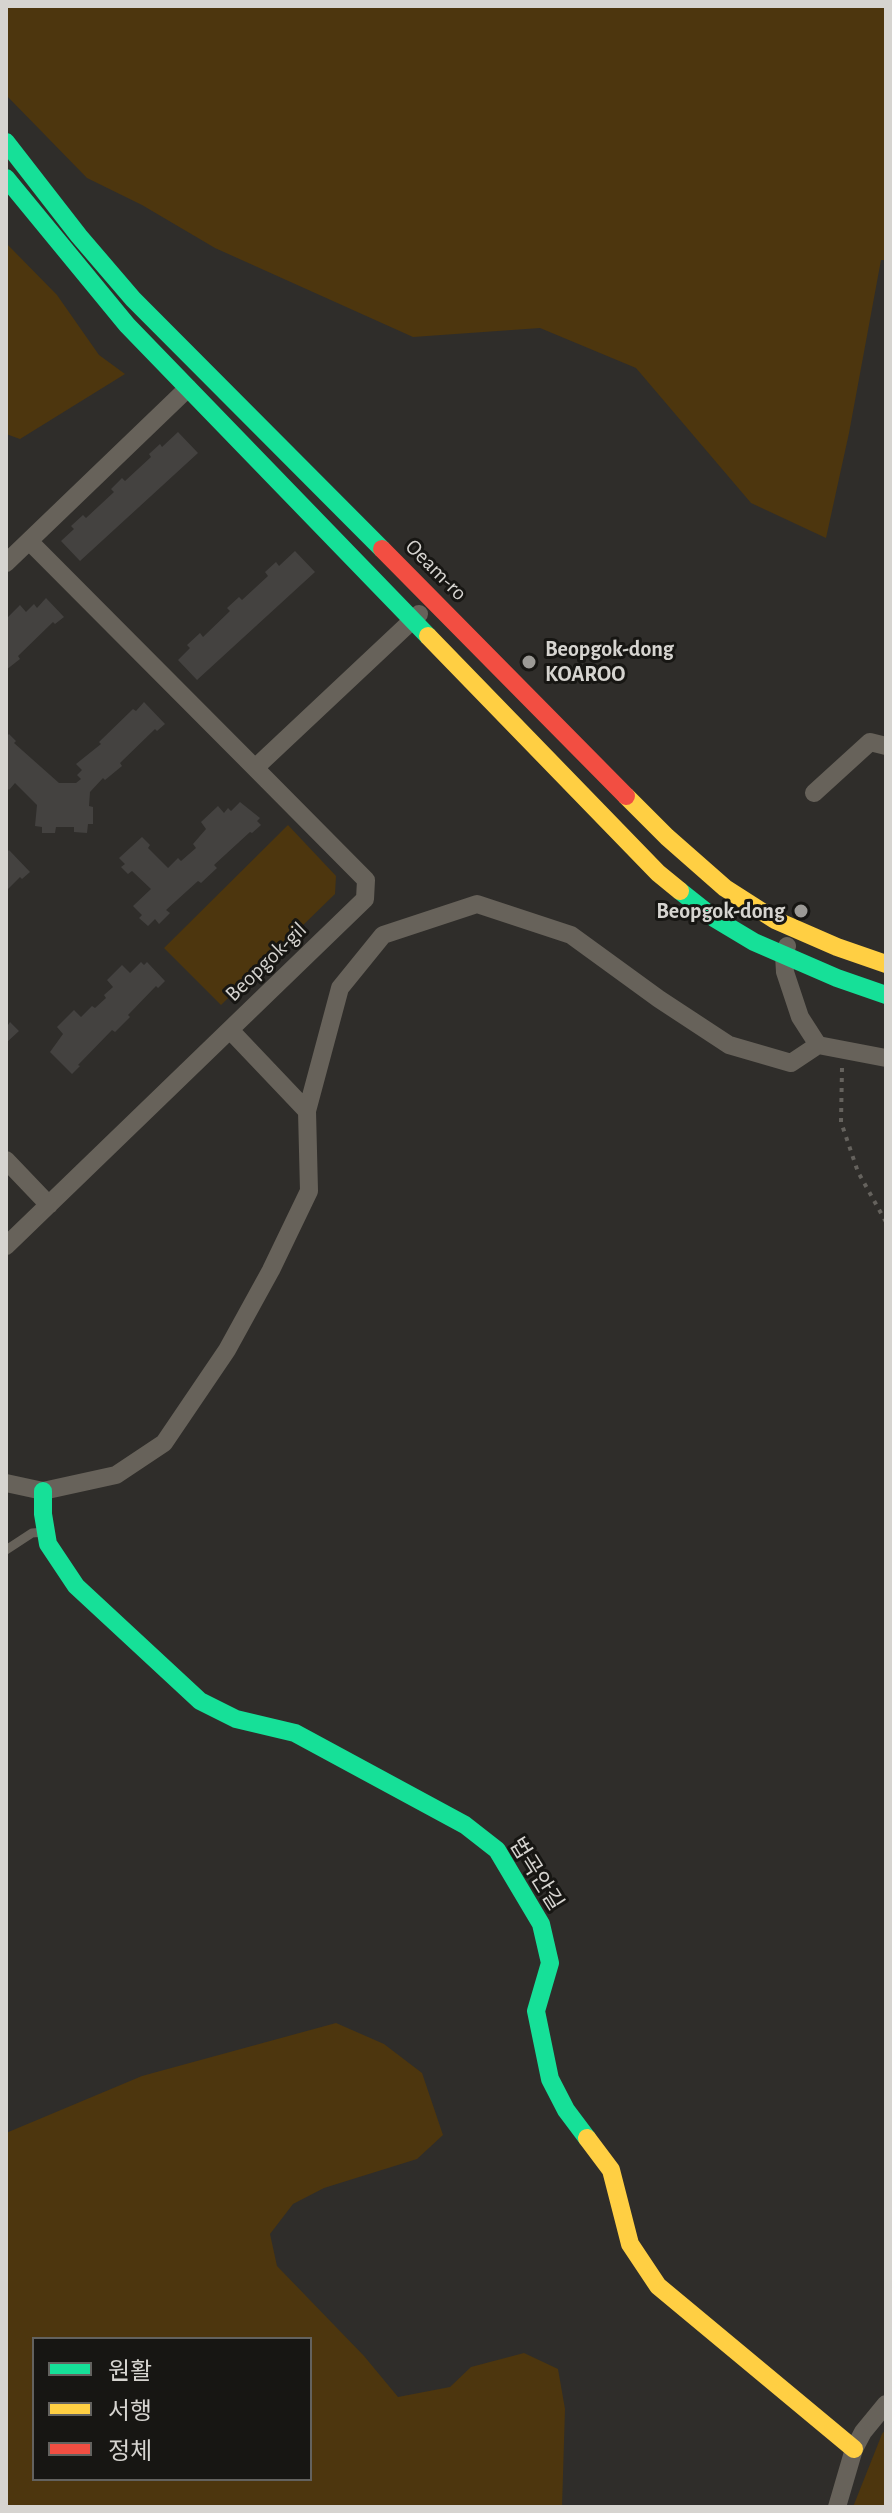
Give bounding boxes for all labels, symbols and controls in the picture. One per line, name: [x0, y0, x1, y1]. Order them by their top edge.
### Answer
street label: Oeam-ro: [400, 534, 472, 606]
place label: Beopgok-dong KOAROO: [545, 636, 674, 688]
marker: Beopgok-dong KOAROO: [520, 653, 538, 671]
place label: Beopgok-dong: [656, 898, 785, 924]
marker: Beopgok-dong: [792, 902, 810, 920]
street label: Beopgok-gil: [220, 917, 312, 1007]
street label: 법곡안길: [503, 1833, 569, 1915]
legend: [32, 2337, 312, 2481]
text: 원활: [108, 2360, 152, 2384]
text: 서행: [108, 2400, 152, 2424]
text: 정체: [108, 2440, 152, 2464]

